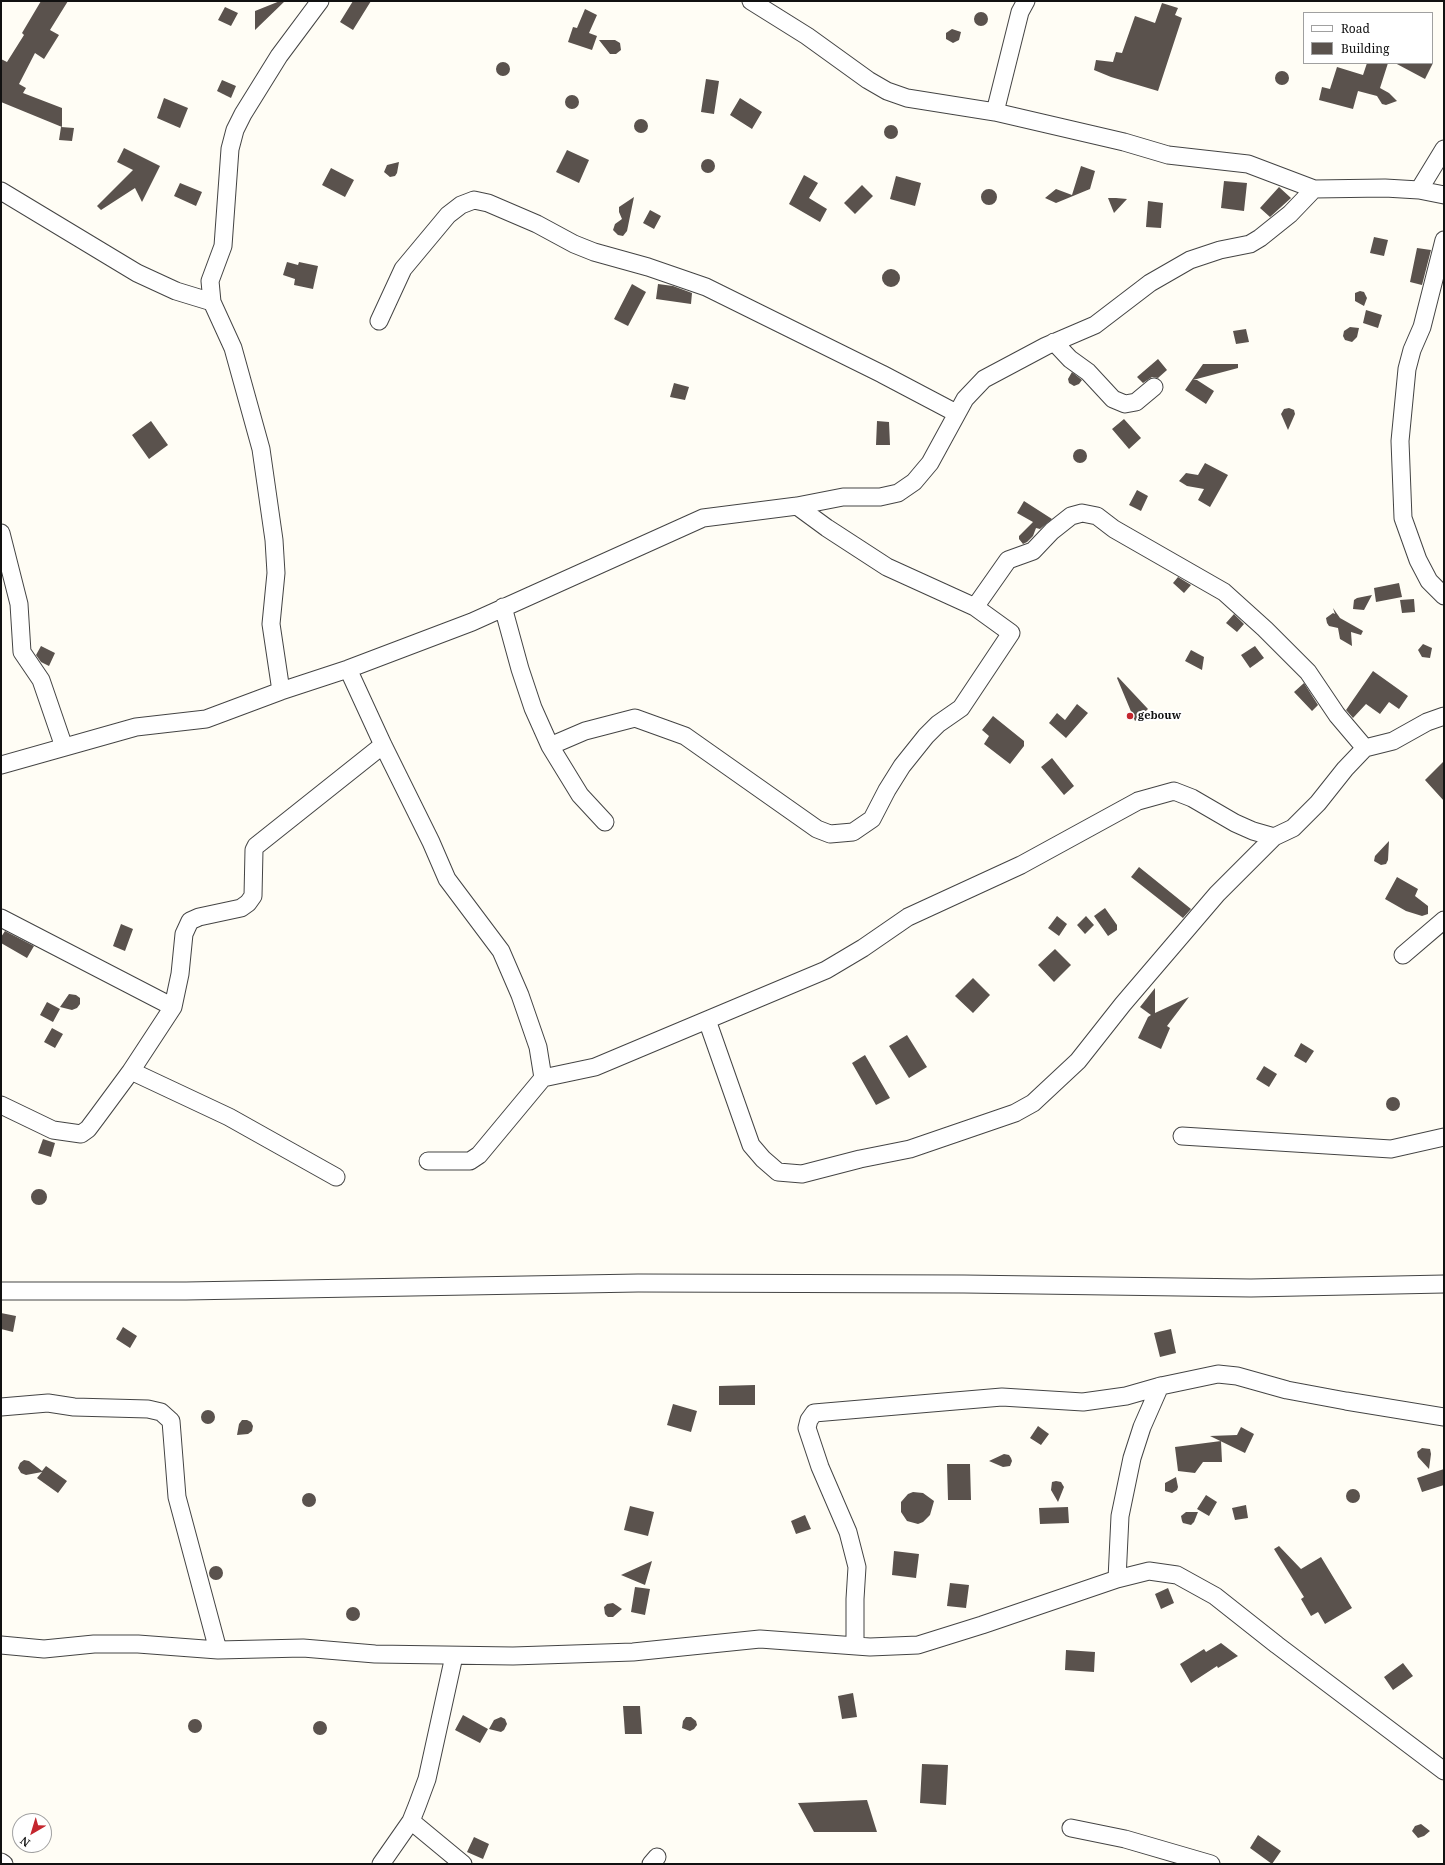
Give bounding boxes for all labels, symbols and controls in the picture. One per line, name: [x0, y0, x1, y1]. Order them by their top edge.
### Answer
legend: [1303, 12, 1433, 64]
text: Road: [1341, 20, 1370, 37]
text: Building: [1341, 40, 1389, 57]
place label: gebouw: [1138, 709, 1181, 723]
marker: gebouw: [1125, 711, 1135, 721]
north arrow: [12, 1813, 52, 1853]
text: N: [17, 1833, 33, 1851]

